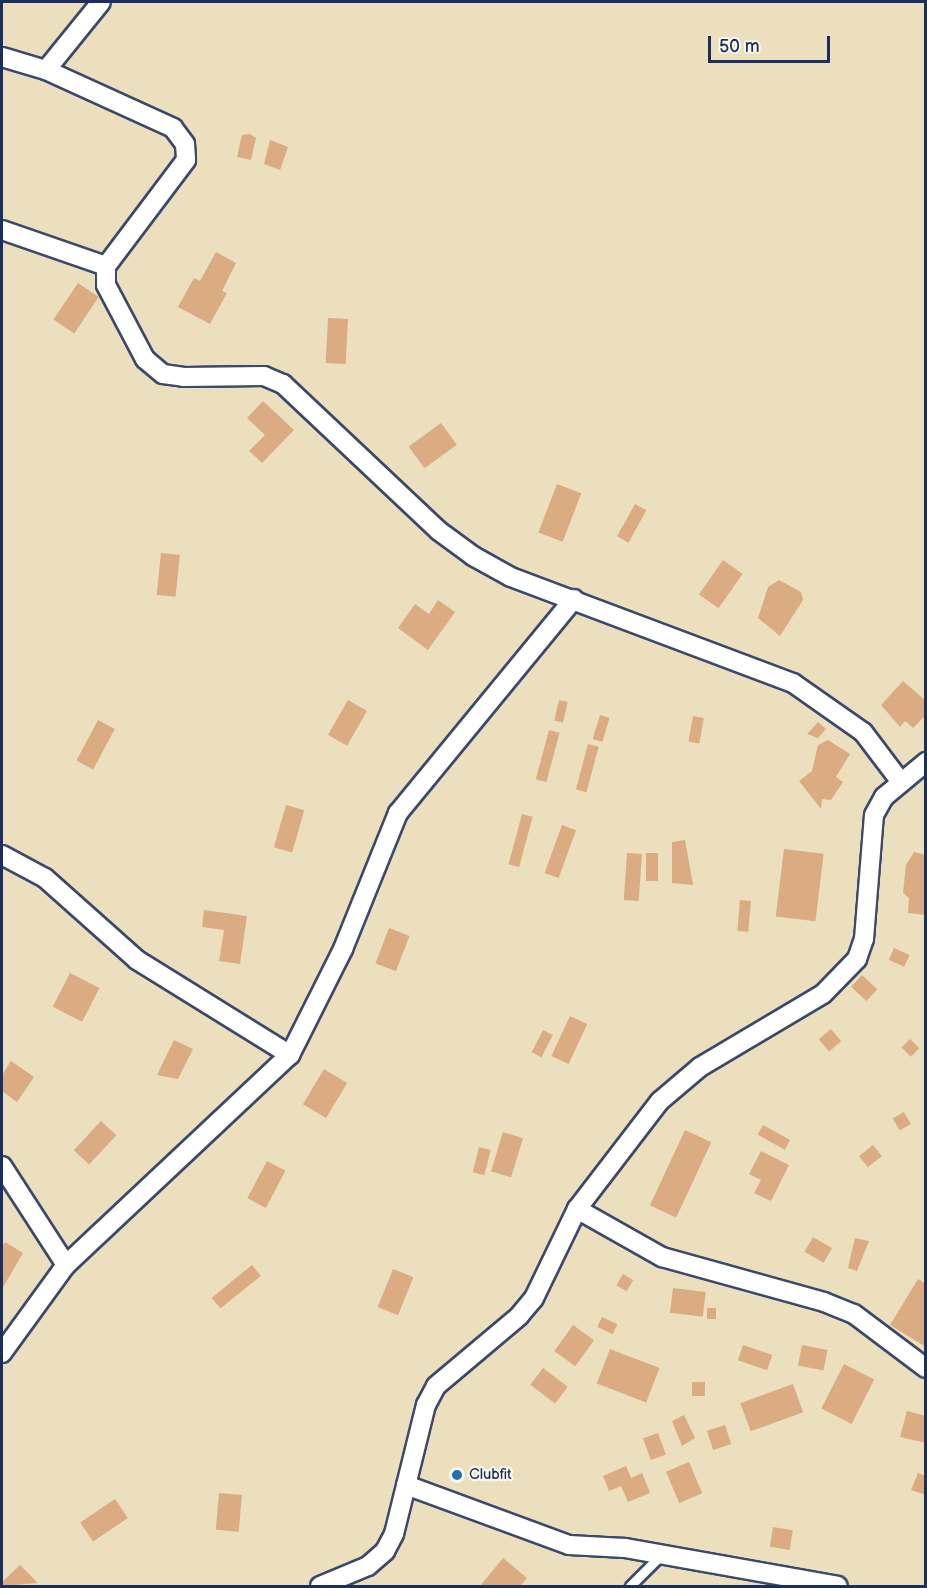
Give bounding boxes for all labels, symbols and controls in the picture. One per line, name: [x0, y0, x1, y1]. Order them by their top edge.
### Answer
scale bar: [711, 24, 832, 62]
text: 50 m: [719, 36, 760, 57]
place label: Clubfit: [469, 1466, 512, 1484]
marker: Clubfit: [450, 1468, 464, 1482]

